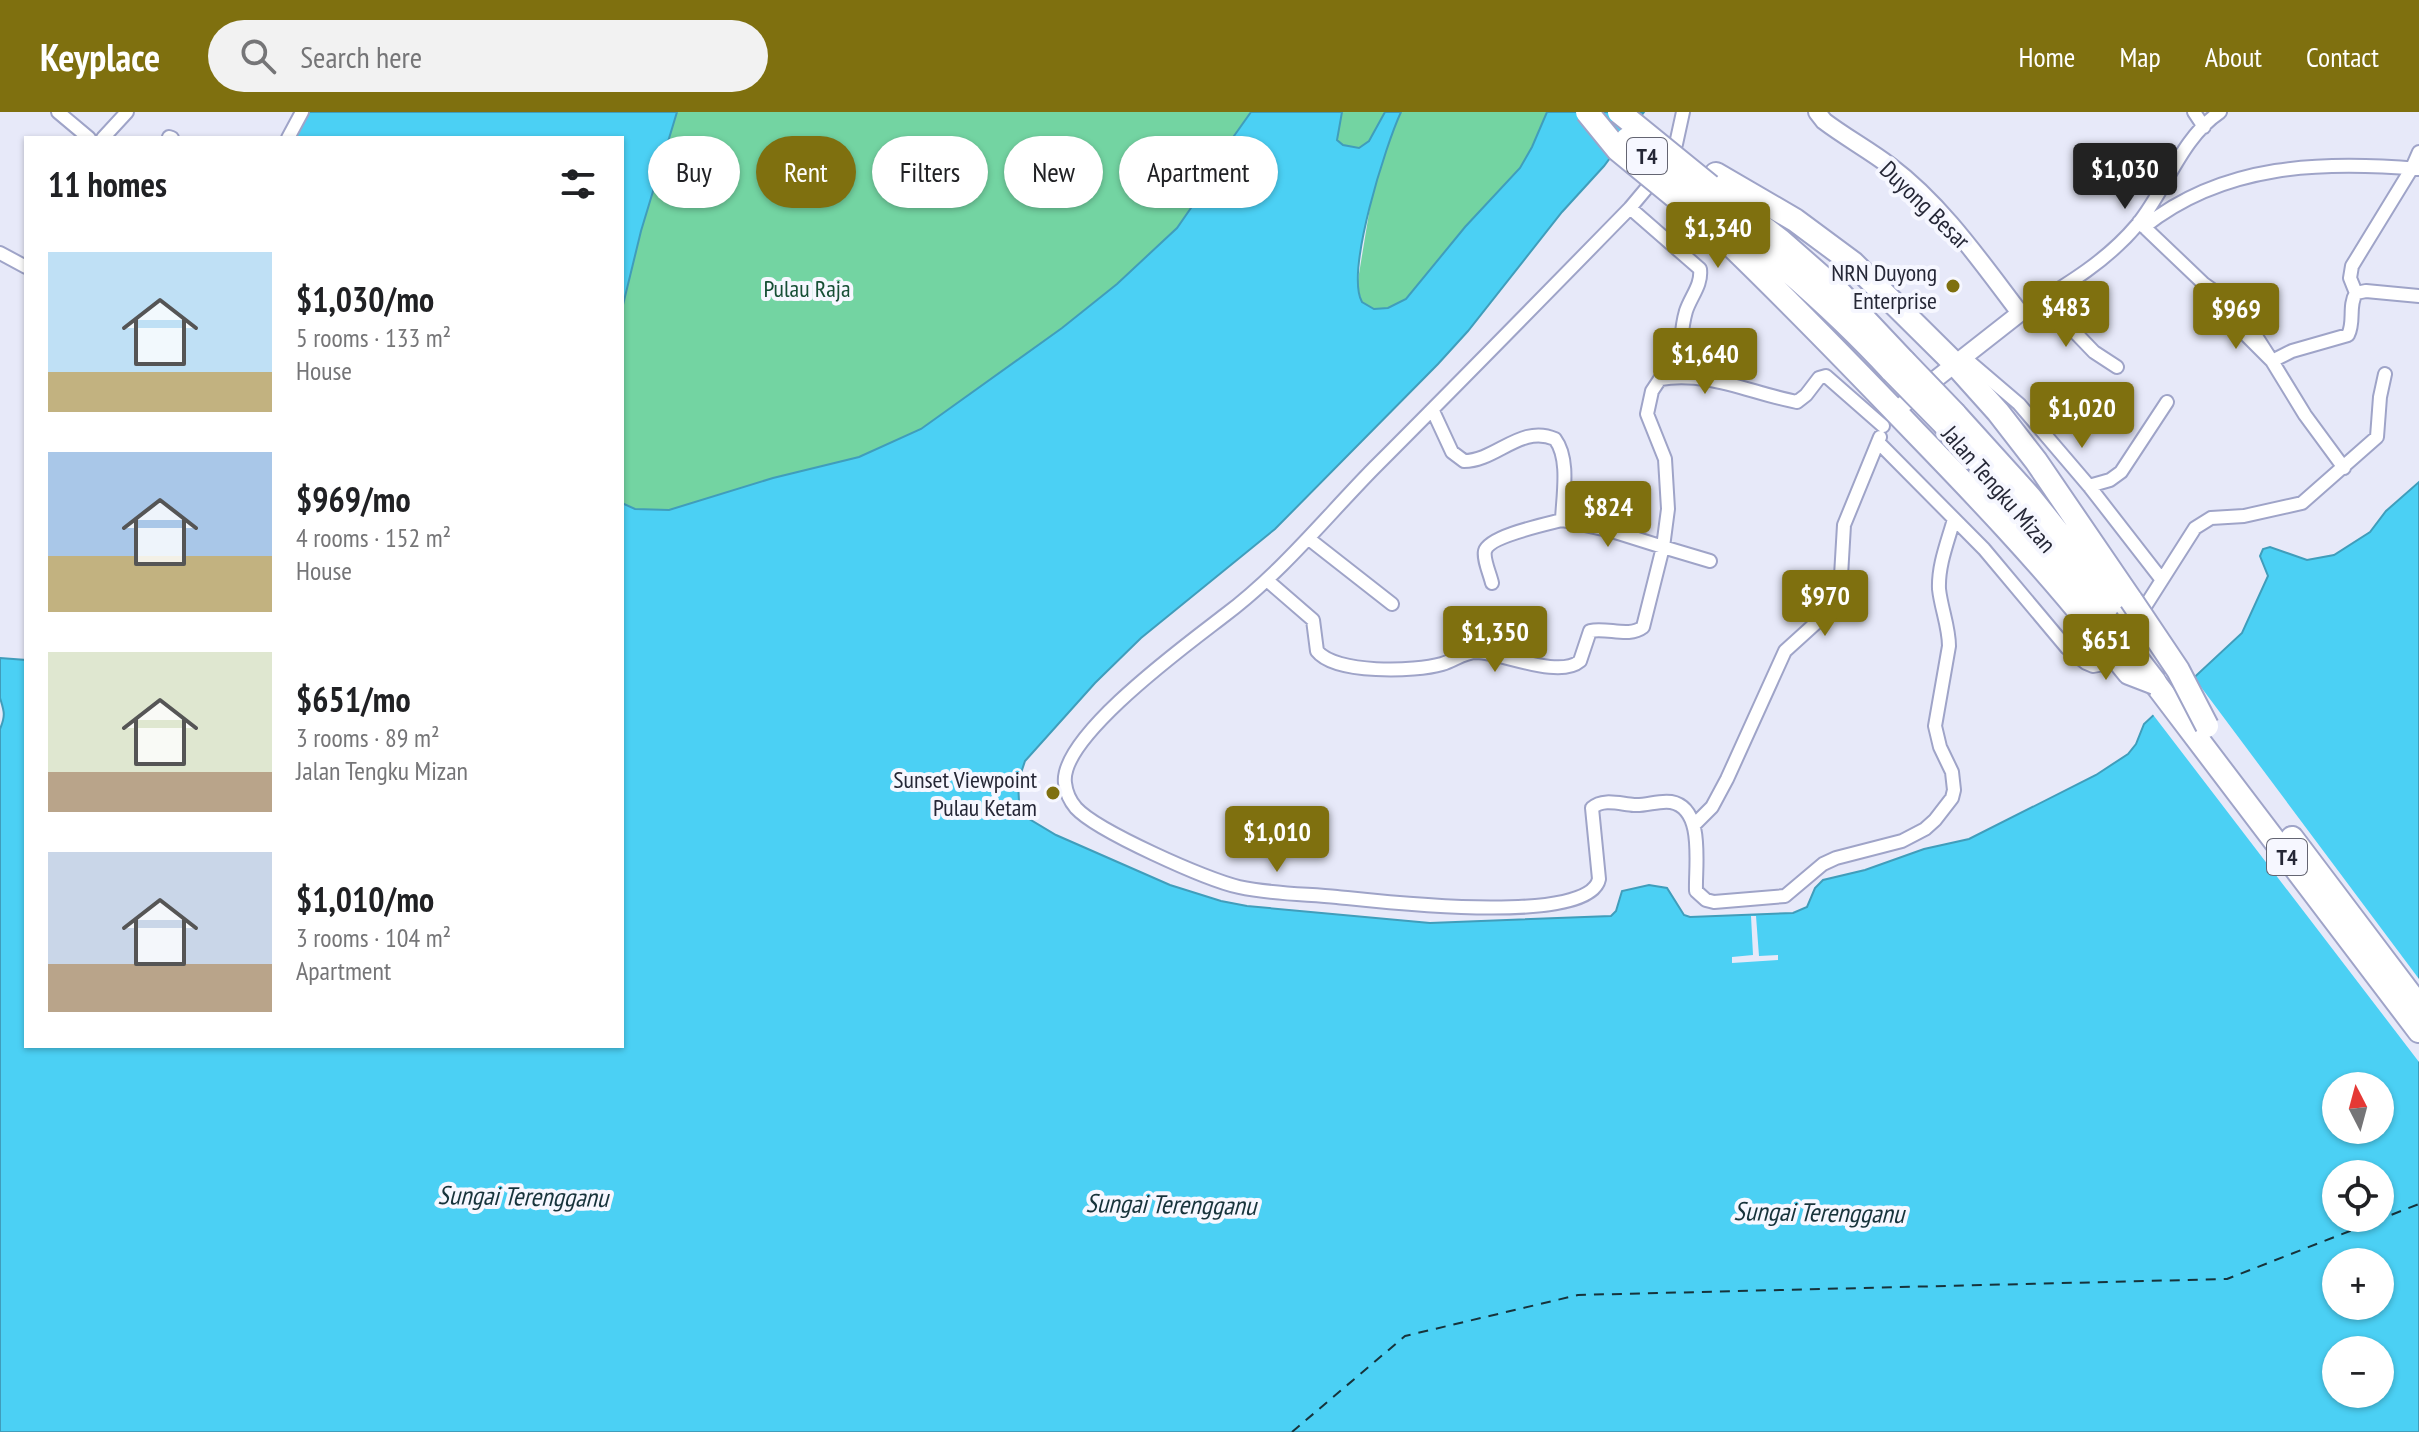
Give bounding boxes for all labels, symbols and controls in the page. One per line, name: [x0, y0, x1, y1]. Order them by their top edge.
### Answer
search box: [208, 20, 768, 92]
text: Keyplace: [40, 32, 160, 81]
icon: search: [236, 34, 280, 78]
text: Search here: [300, 37, 422, 76]
text: Home: [2019, 38, 2075, 75]
text: Map: [2119, 38, 2161, 75]
text: About: [2205, 38, 2262, 75]
text: Contact: [2306, 38, 2379, 75]
chip: Buy: [648, 136, 740, 208]
chip: Rent: [756, 136, 856, 208]
chip: Filters: [872, 136, 988, 208]
chip: New: [1004, 136, 1103, 208]
chip: Apartment: [1119, 136, 1278, 208]
road number: T4: [1627, 138, 1667, 174]
pin: $1,030: [2060, 143, 2190, 211]
text: $1,030: [2091, 152, 2159, 185]
street label: Duyong Besar: [1873, 154, 1977, 256]
text: 11 homes: [48, 162, 167, 206]
icon: filters: [556, 162, 600, 206]
pin: $1,340: [1653, 202, 1783, 270]
text: $1,340: [1684, 211, 1752, 244]
place label: NRN Duyong Enterprise: [1831, 257, 1937, 316]
park label: Pulau Raja: [763, 273, 851, 304]
text: $1,030/mo: [296, 277, 434, 321]
marker: NRN Duyong Enterprise: [1944, 277, 1962, 295]
pin: $483: [2019, 281, 2113, 349]
pin: $969: [2189, 283, 2283, 351]
icon: home: [112, 284, 208, 380]
text: $483: [2041, 290, 2091, 323]
text: $969: [2211, 292, 2261, 325]
text: 5 rooms · 133 m²: [296, 321, 451, 354]
pin: $1,640: [1640, 328, 1770, 396]
text: $1,640: [1671, 337, 1739, 370]
text: House: [296, 354, 352, 387]
pin: $1,020: [2017, 382, 2147, 450]
text: $1,020: [2048, 391, 2116, 424]
street label: Jalan Tengku Mizan: [1935, 418, 2063, 559]
text: $969/mo: [296, 477, 411, 521]
pin: $824: [1561, 481, 1655, 549]
icon: home: [112, 484, 208, 580]
text: $824: [1583, 490, 1633, 523]
text: 4 rooms · 152 m²: [296, 521, 451, 554]
text: House: [296, 554, 352, 587]
pin: $970: [1778, 570, 1872, 638]
text: $970: [1800, 579, 1850, 612]
pin: $1,350: [1430, 606, 1560, 674]
pin: $651: [2059, 614, 2153, 682]
text: $1,350: [1461, 615, 1529, 648]
text: $651: [2081, 623, 2131, 656]
text: $651/mo: [296, 677, 411, 721]
icon: home: [112, 684, 208, 780]
text: 3 rooms · 89 m²: [296, 721, 440, 754]
text: Jalan Tengku Mizan: [296, 754, 468, 787]
place label: Sunset Viewpoint Pulau Ketam: [893, 764, 1037, 823]
marker: Sunset Viewpoint Pulau Ketam: [1044, 784, 1062, 802]
pin: $1,010: [1212, 806, 1342, 874]
text: $1,010: [1243, 815, 1311, 848]
road number: T4: [2267, 839, 2307, 875]
text: $1,010/mo: [296, 877, 434, 921]
icon: home: [112, 884, 208, 980]
text: 3 rooms · 104 m²: [296, 921, 451, 954]
text: Apartment: [296, 954, 391, 987]
north arrow: [2322, 1072, 2394, 1144]
map controls: [2322, 1072, 2394, 1408]
button: locate: [2322, 1160, 2394, 1232]
water label: Sungai Terengganu: [437, 1178, 610, 1214]
water label: Sungai Terengganu: [1085, 1186, 1258, 1222]
water label: Sungai Terengganu: [1733, 1194, 1906, 1230]
button: +: [2322, 1248, 2394, 1320]
button: −: [2322, 1336, 2394, 1408]

